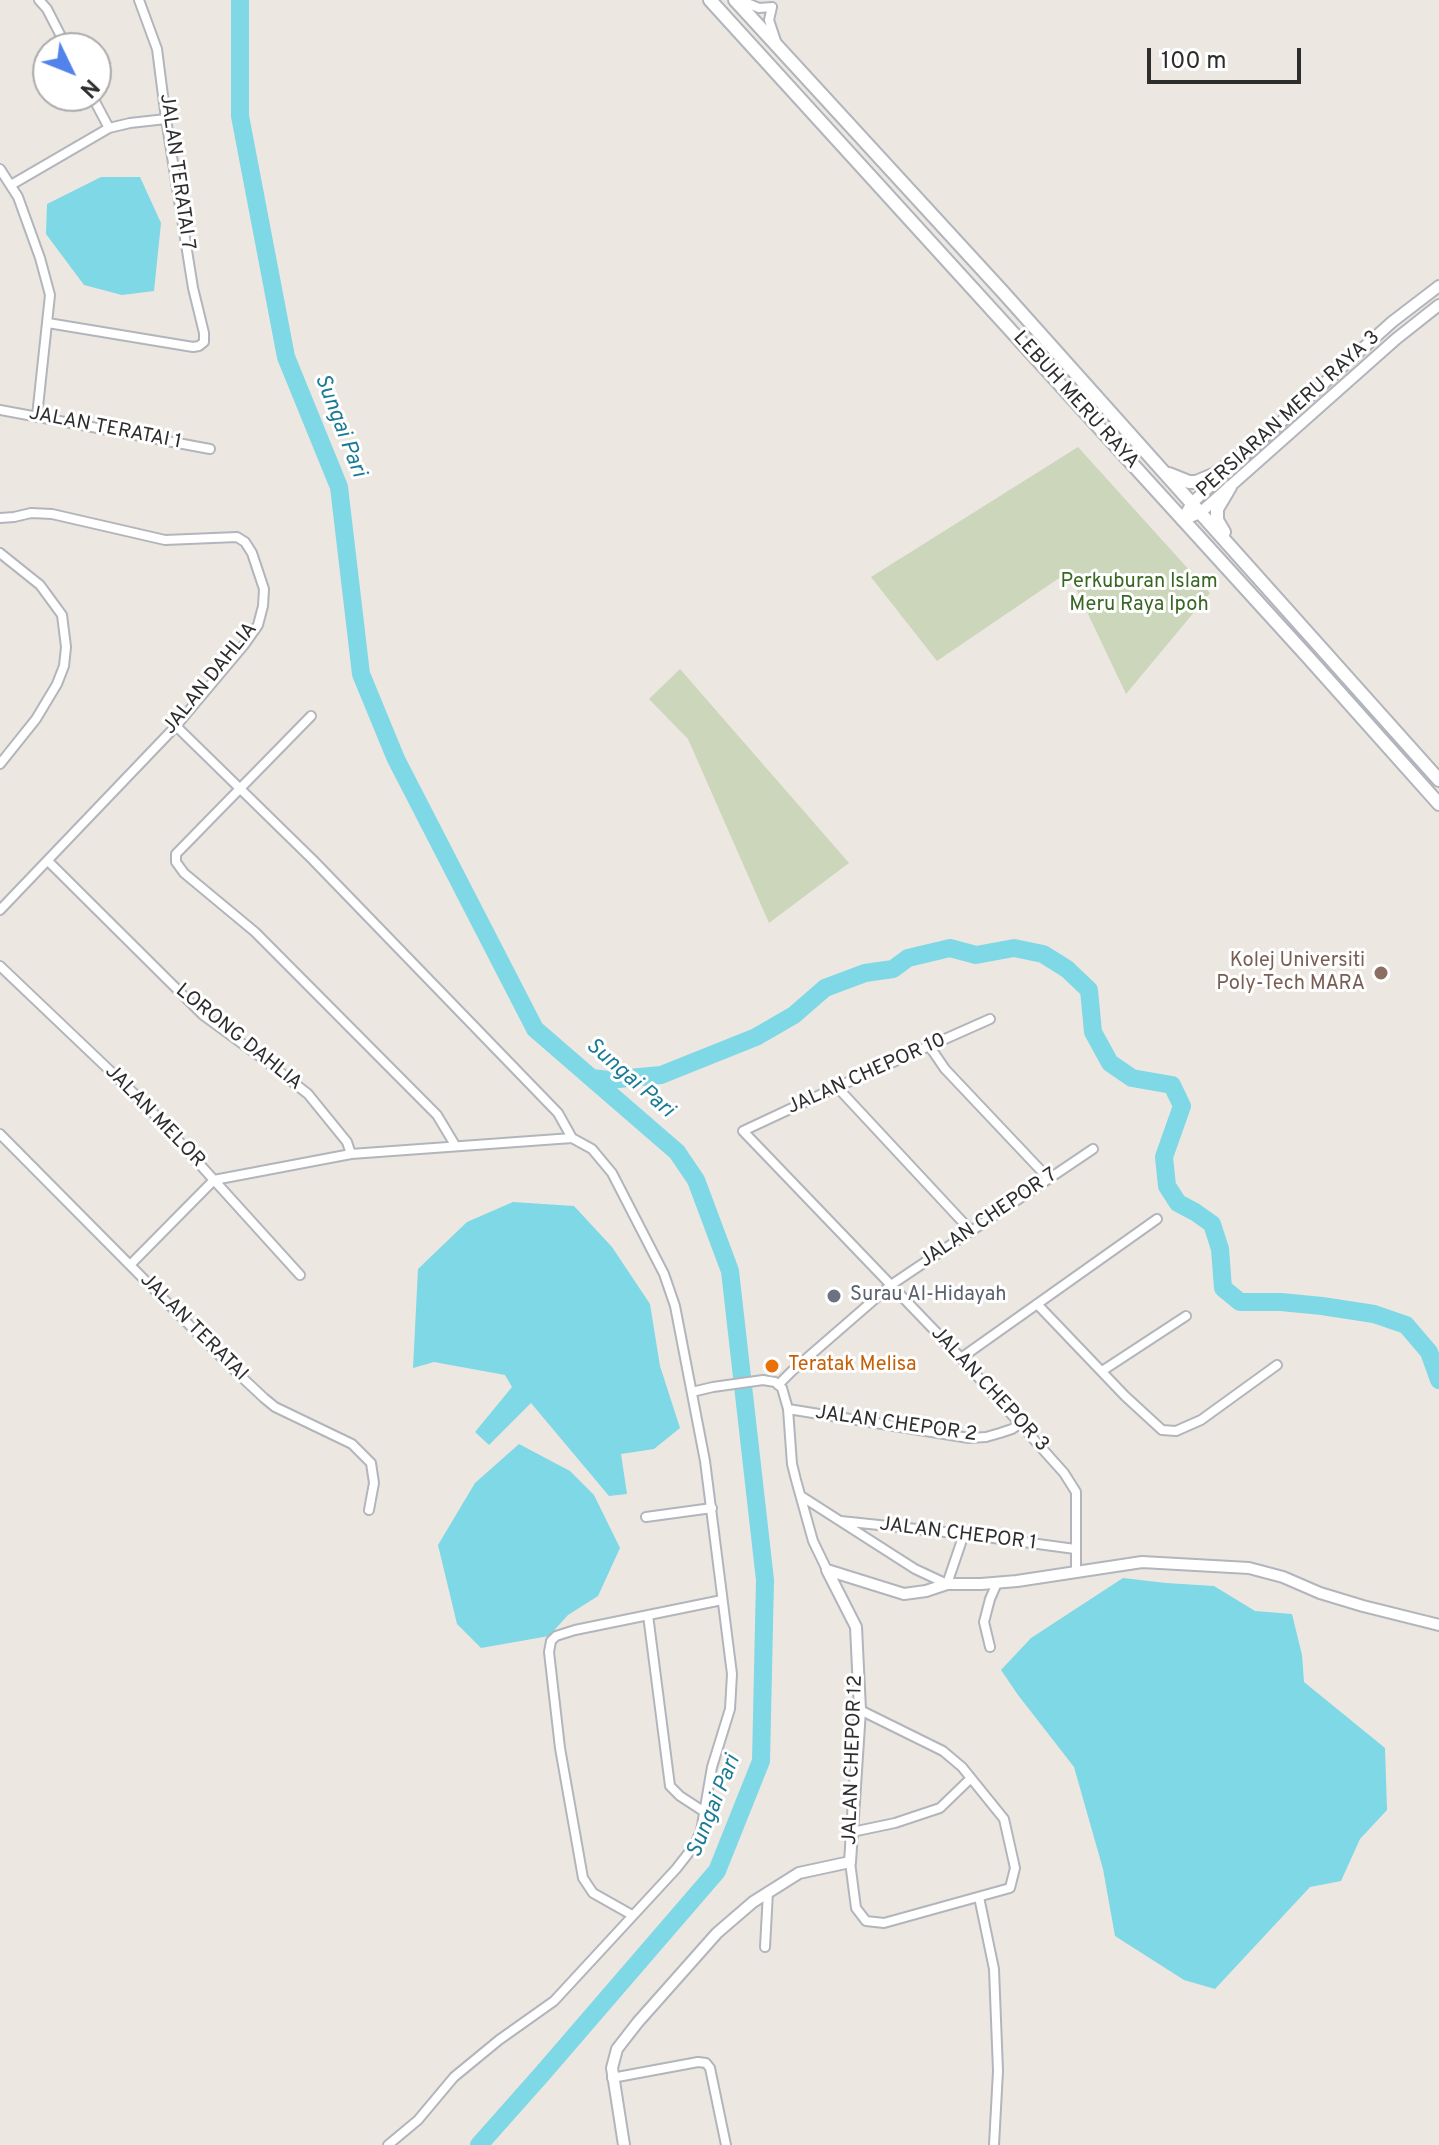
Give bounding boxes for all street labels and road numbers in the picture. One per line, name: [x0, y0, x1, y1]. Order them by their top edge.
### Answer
street label: JALAN TERATAI 7: [153, 92, 199, 252]
street label: PERSIARAN MERU RAYA 3: [1193, 326, 1385, 504]
street label: LEBUH MERU RAYA: [1007, 327, 1143, 475]
street label: JALAN TERATAI 1: [27, 402, 183, 456]
street label: JALAN DAHLIA: [159, 618, 263, 740]
street label: LORONG DAHLIA: [170, 980, 306, 1096]
street label: JALAN CHEPOR 10: [784, 1029, 950, 1121]
street label: JALAN MELOR: [99, 1061, 209, 1173]
street label: JALAN CHEPOR 7: [916, 1164, 1062, 1274]
street label: JALAN TERATAI: [134, 1269, 252, 1387]
street label: JALAN CHEPOR 3: [925, 1322, 1053, 1458]
street label: JALAN CHEPOR 2: [814, 1402, 978, 1448]
street label: JALAN CHEPOR 1: [878, 1513, 1038, 1557]
street label: JALAN CHEPOR 12: [839, 1675, 869, 1845]

